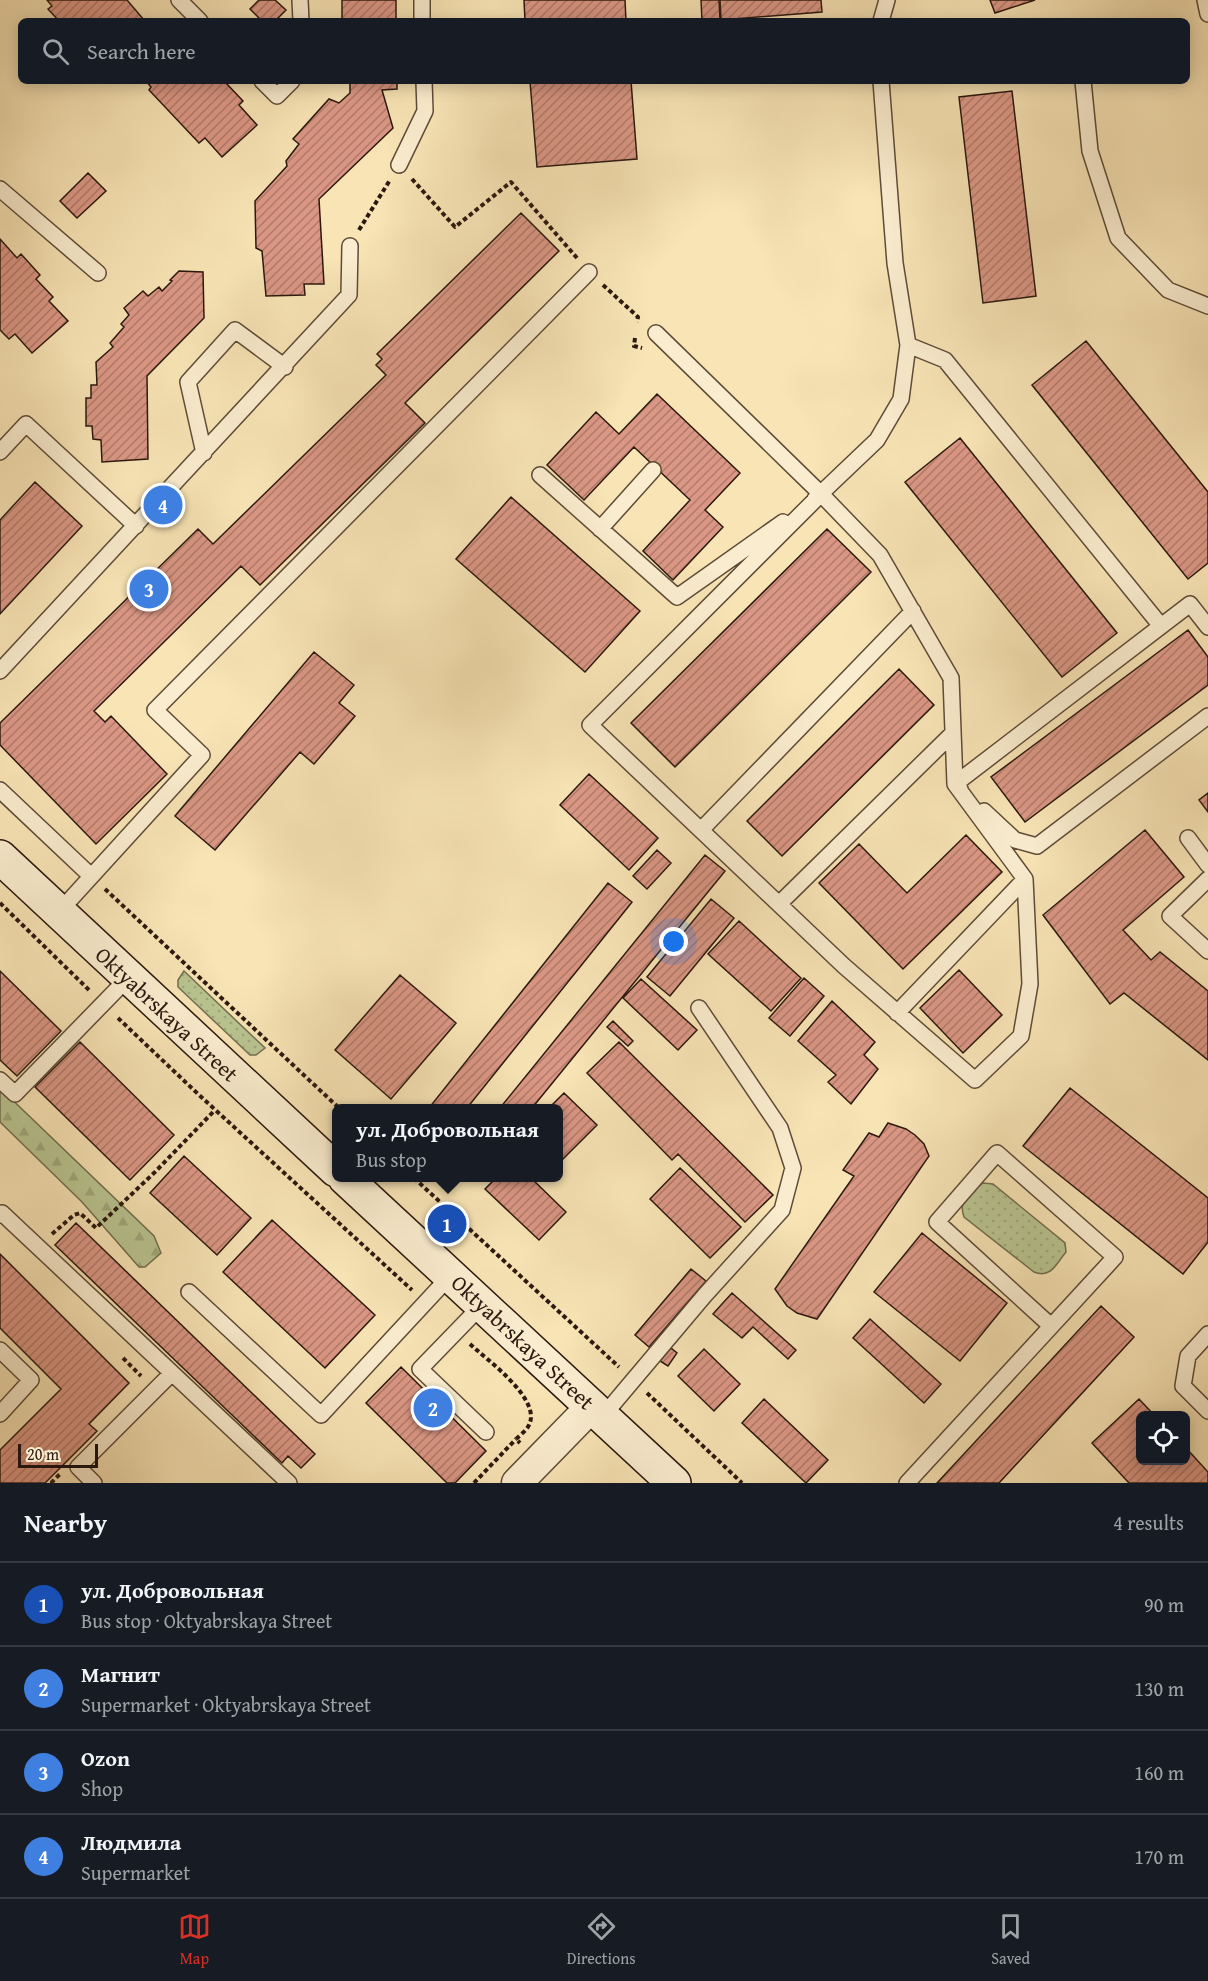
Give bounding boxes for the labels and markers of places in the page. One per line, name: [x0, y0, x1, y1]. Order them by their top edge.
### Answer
pin: 4: [144, 482, 182, 528]
pin: 3: [130, 566, 168, 612]
pin: 1: [428, 1202, 466, 1246]
pin: 2: [414, 1386, 452, 1430]

